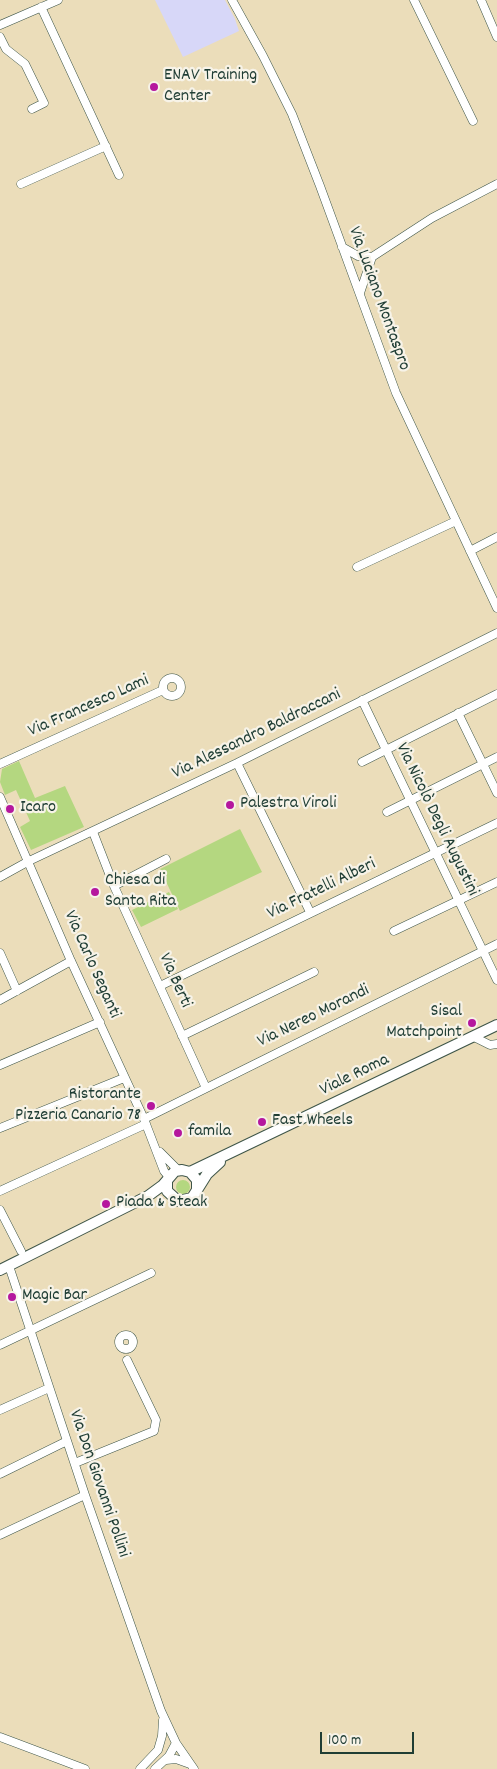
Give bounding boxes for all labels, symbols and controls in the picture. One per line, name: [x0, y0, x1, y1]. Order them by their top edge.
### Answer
place label: ENAV Training Center: [164, 66, 257, 108]
marker: ENAV Training Center: [148, 81, 160, 93]
street label: Via Luciano Montaspro: [342, 224, 414, 374]
street label: Via Francesco Lami: [25, 671, 153, 743]
street label: Via Alessandro Baldraccani: [169, 685, 345, 785]
street label: Via Nicolò Degli Augustini: [390, 740, 482, 900]
place label: Palestra Viroli: [240, 794, 336, 816]
place label: Icaro: [20, 798, 56, 820]
marker: Palestra Viroli: [224, 799, 236, 811]
marker: Icaro: [4, 803, 16, 815]
street label: Via Fratelli Alberi: [264, 854, 380, 926]
place label: Chiesa di Santa Rita: [105, 871, 176, 914]
marker: Chiesa di Santa Rita: [89, 886, 101, 898]
street label: Via Carlo Seganti: [58, 908, 124, 1022]
street label: Via Berti: [152, 950, 196, 1012]
street label: Via Nereo Morandi: [255, 981, 373, 1053]
place label: Sisal Matchpoint: [386, 1002, 462, 1044]
marker: Sisal Matchpoint: [466, 1017, 478, 1029]
street label: Viale Roma: [317, 1050, 393, 1102]
place label: Ristorante Pizzeria Canario 78: [15, 1085, 141, 1128]
marker: Ristorante Pizzeria Canario 78: [145, 1100, 157, 1112]
place label: Fast Wheels: [272, 1111, 353, 1133]
marker: Fast Wheels: [256, 1116, 268, 1128]
place label: famila: [188, 1122, 231, 1144]
marker: famila: [172, 1127, 184, 1139]
place label: Piada & Steak: [116, 1193, 207, 1215]
marker: Piada & Steak: [100, 1198, 112, 1210]
place label: Magic Bar: [22, 1286, 87, 1308]
marker: Magic Bar: [6, 1291, 18, 1303]
street label: Via Don Giovanni Pollini: [63, 1408, 133, 1560]
scale bar: [322, 1722, 416, 1754]
text: 100 m: [328, 1730, 361, 1752]

